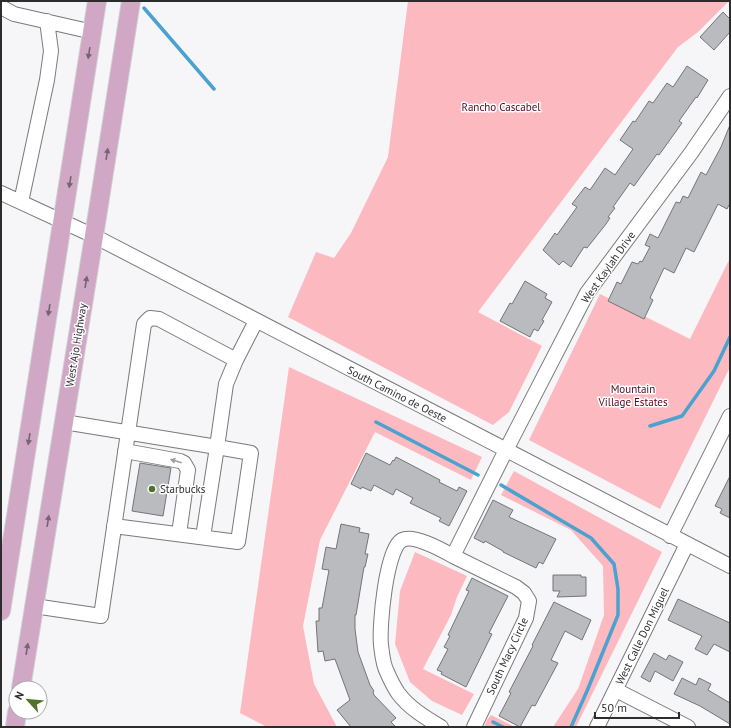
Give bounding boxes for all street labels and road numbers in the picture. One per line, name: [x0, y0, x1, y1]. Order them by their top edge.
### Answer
street label: West Kaylah Drive: [578, 228, 638, 306]
street label: West Ajo Highway: [62, 301, 90, 388]
street label: South Camino de Oeste: [345, 363, 450, 425]
street label: West Calle Don Miguel: [612, 584, 672, 687]
street label: South Macy Circle: [483, 615, 531, 697]

